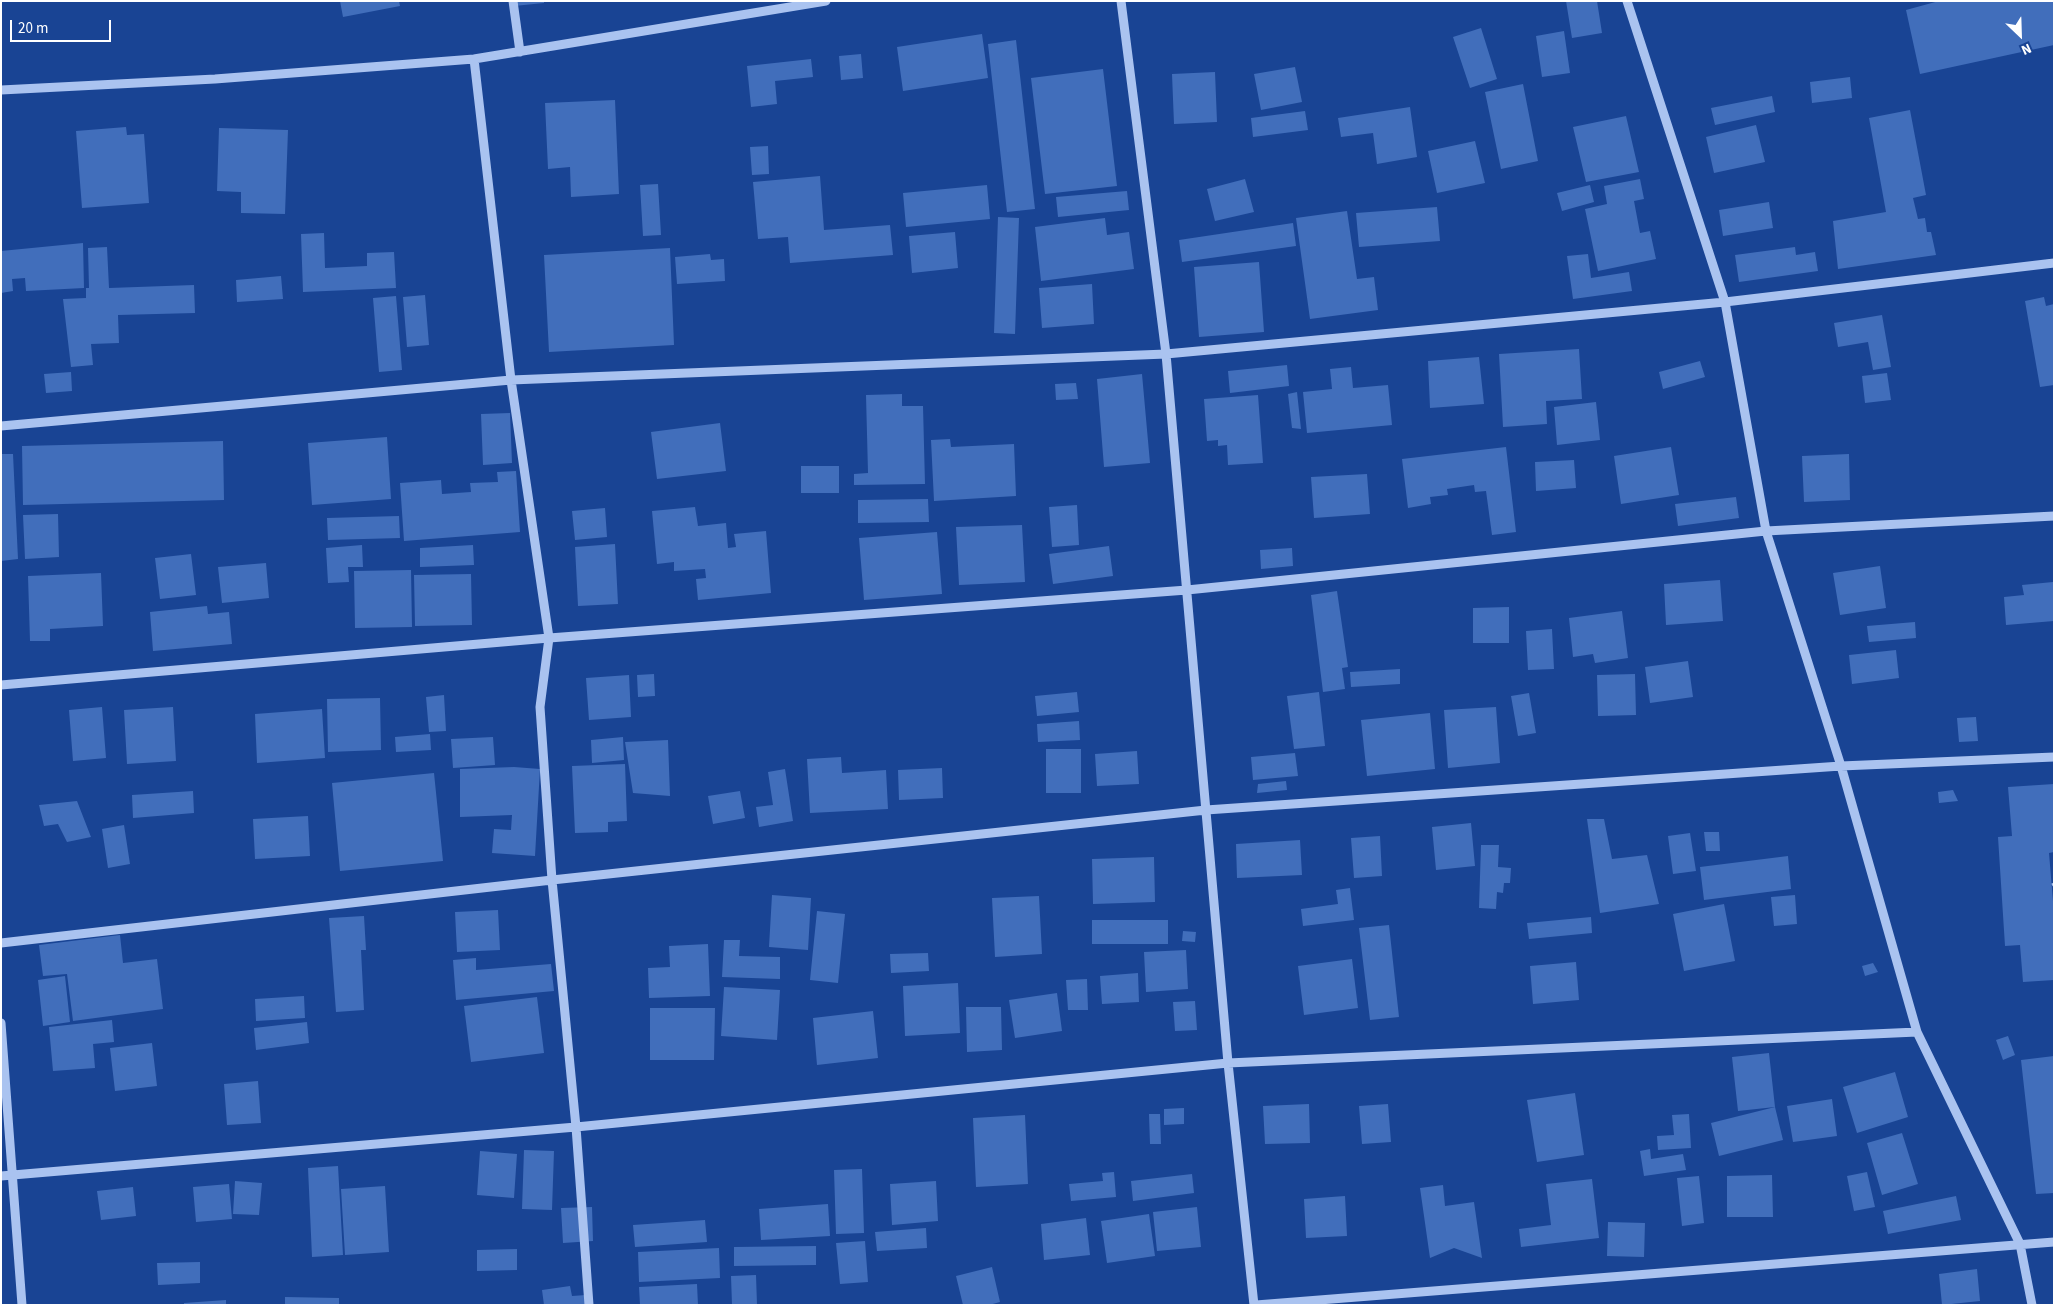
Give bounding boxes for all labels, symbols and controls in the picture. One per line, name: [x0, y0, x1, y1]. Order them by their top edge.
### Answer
scale bar: [12, 10, 114, 42]
north arrow: [1995, 10, 2045, 60]
text: 20 m: [18, 18, 48, 39]
text: N: [2018, 38, 2034, 60]

